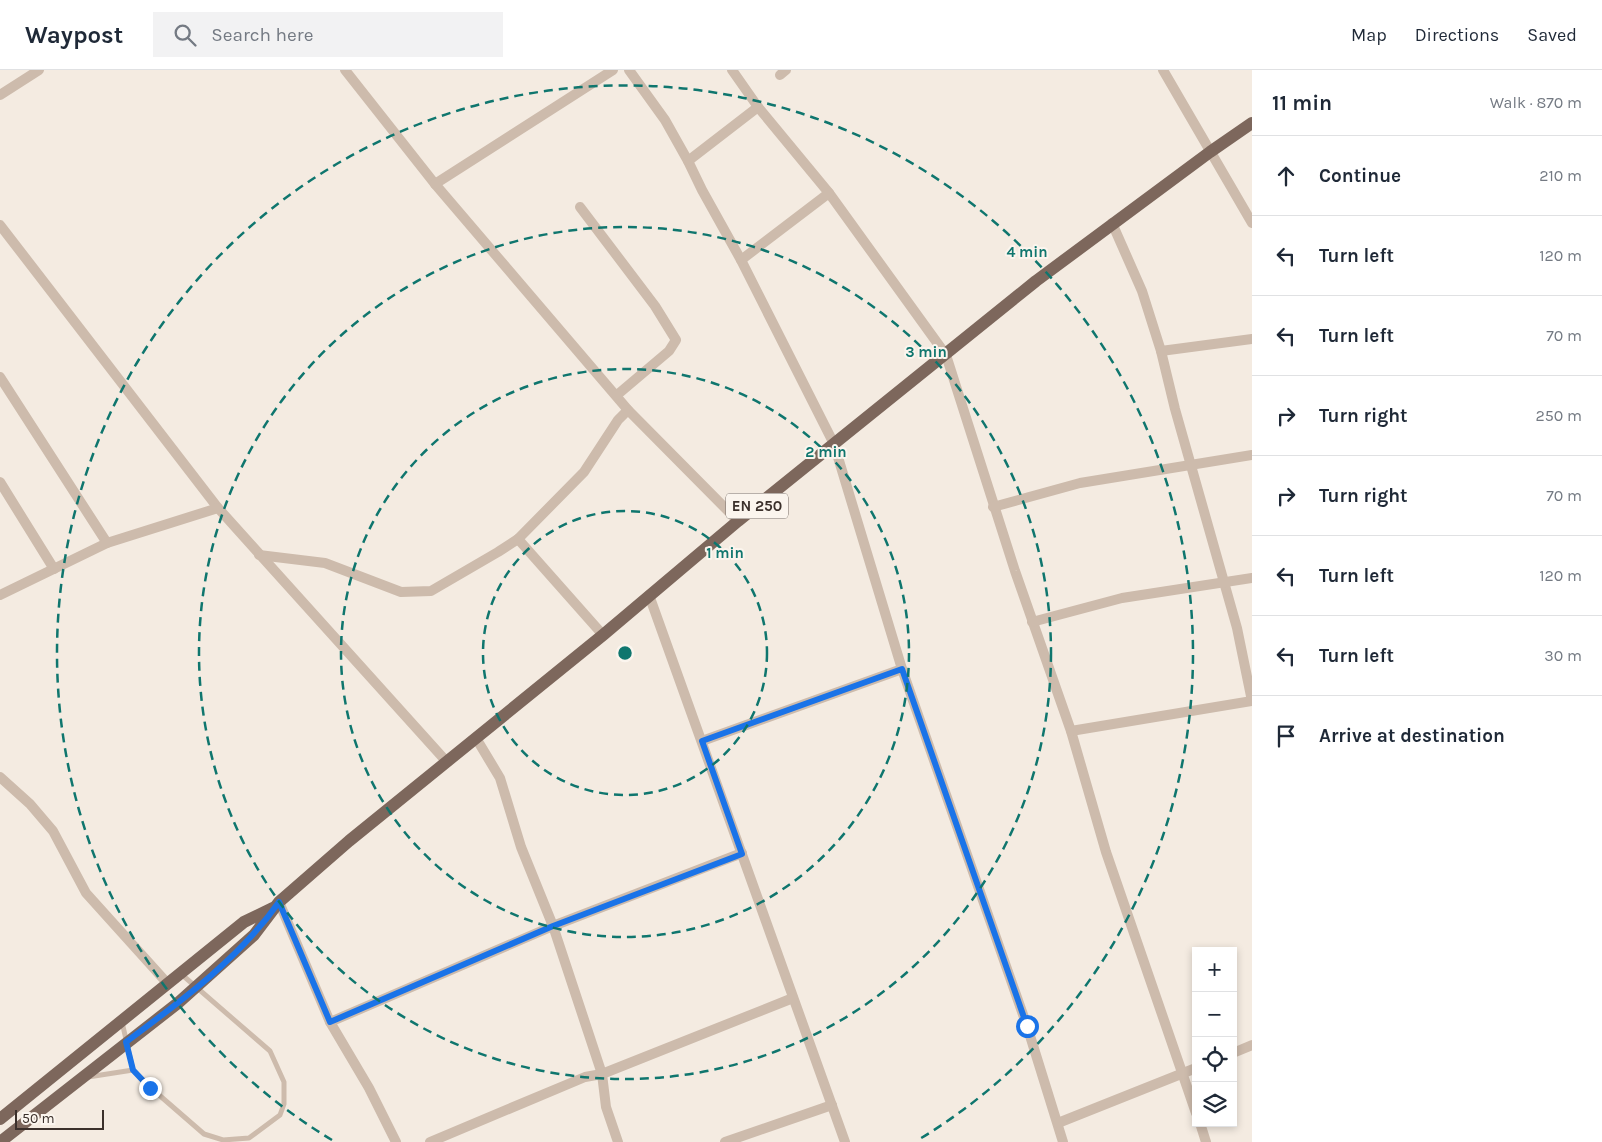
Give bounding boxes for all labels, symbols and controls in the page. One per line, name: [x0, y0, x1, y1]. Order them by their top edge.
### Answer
search box: [153, 12, 503, 57]
text: Waypost: [25, 21, 123, 49]
icon: search: [171, 21, 199, 49]
text: Search here: [211, 24, 313, 46]
text: Map: [1351, 24, 1387, 46]
text: Directions: [1415, 24, 1499, 46]
text: Saved: [1527, 24, 1577, 46]
text: 11 min: [1272, 91, 1332, 115]
text: Walk · 870 m: [1490, 93, 1582, 112]
icon: ahead: [1272, 162, 1300, 190]
text: Continue: [1319, 165, 1401, 187]
text: 210 m: [1539, 166, 1582, 185]
icon: left: [1272, 242, 1300, 270]
text: 4 min: [1006, 243, 1048, 261]
text: Turn left: [1319, 245, 1394, 267]
text: 120 m: [1539, 246, 1582, 265]
icon: left: [1272, 322, 1300, 350]
text: Turn left: [1319, 325, 1394, 347]
text: 70 m: [1546, 326, 1582, 345]
text: 3 min: [905, 343, 947, 361]
icon: right: [1272, 402, 1300, 430]
text: Turn right: [1319, 405, 1408, 427]
text: 250 m: [1535, 406, 1582, 425]
text: 2 min: [805, 443, 847, 461]
icon: right: [1272, 482, 1300, 510]
text: Turn right: [1319, 485, 1408, 507]
text: 70 m: [1546, 486, 1582, 505]
road number: EN 250: [726, 494, 788, 518]
text: 1 min: [706, 544, 744, 562]
icon: left: [1272, 562, 1300, 590]
text: Turn left: [1319, 565, 1394, 587]
text: 120 m: [1539, 566, 1582, 585]
icon: left: [1272, 642, 1300, 670]
centre of rings: [616, 644, 634, 662]
text: Turn left: [1319, 645, 1394, 667]
text: 30 m: [1544, 646, 1582, 665]
icon: arrive: [1272, 722, 1300, 750]
text: Arrive at destination: [1319, 725, 1505, 747]
map controls: [1192, 947, 1237, 1127]
button: +: [1192, 947, 1237, 992]
button: −: [1192, 992, 1237, 1037]
route start: [1016, 1015, 1039, 1038]
button: locate: [1192, 1037, 1237, 1082]
route end: [139, 1077, 162, 1100]
button: layers: [1192, 1082, 1237, 1127]
scale bar: [15, 1107, 104, 1130]
text: 50 m: [22, 1110, 55, 1127]

